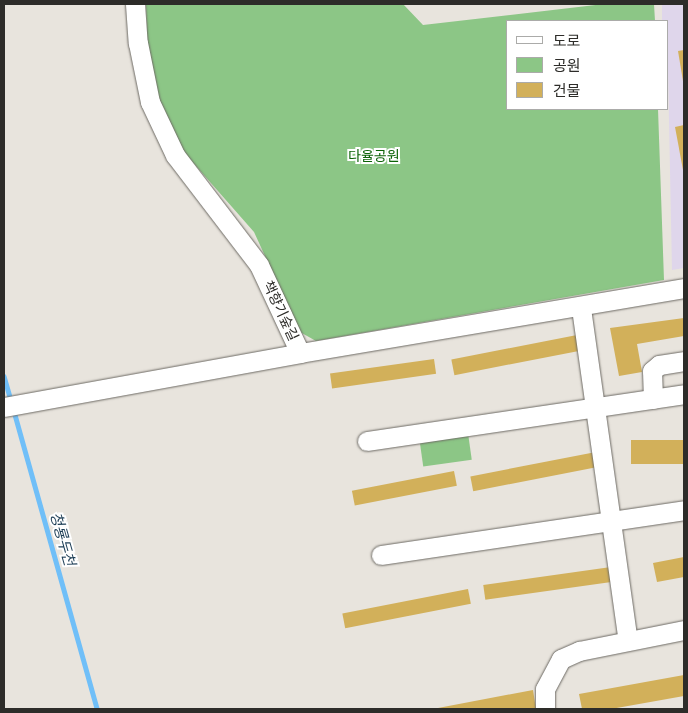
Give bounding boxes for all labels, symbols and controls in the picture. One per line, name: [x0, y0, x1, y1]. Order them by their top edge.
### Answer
legend: [506, 20, 668, 110]
text: 도로: [553, 32, 581, 51]
text: 공원: [553, 57, 581, 76]
text: 건물: [553, 82, 581, 101]
park label: 다율공원: [348, 149, 400, 165]
street label: 책향기숲길: [259, 278, 301, 344]
water label: 청룡두천: [46, 510, 78, 568]

